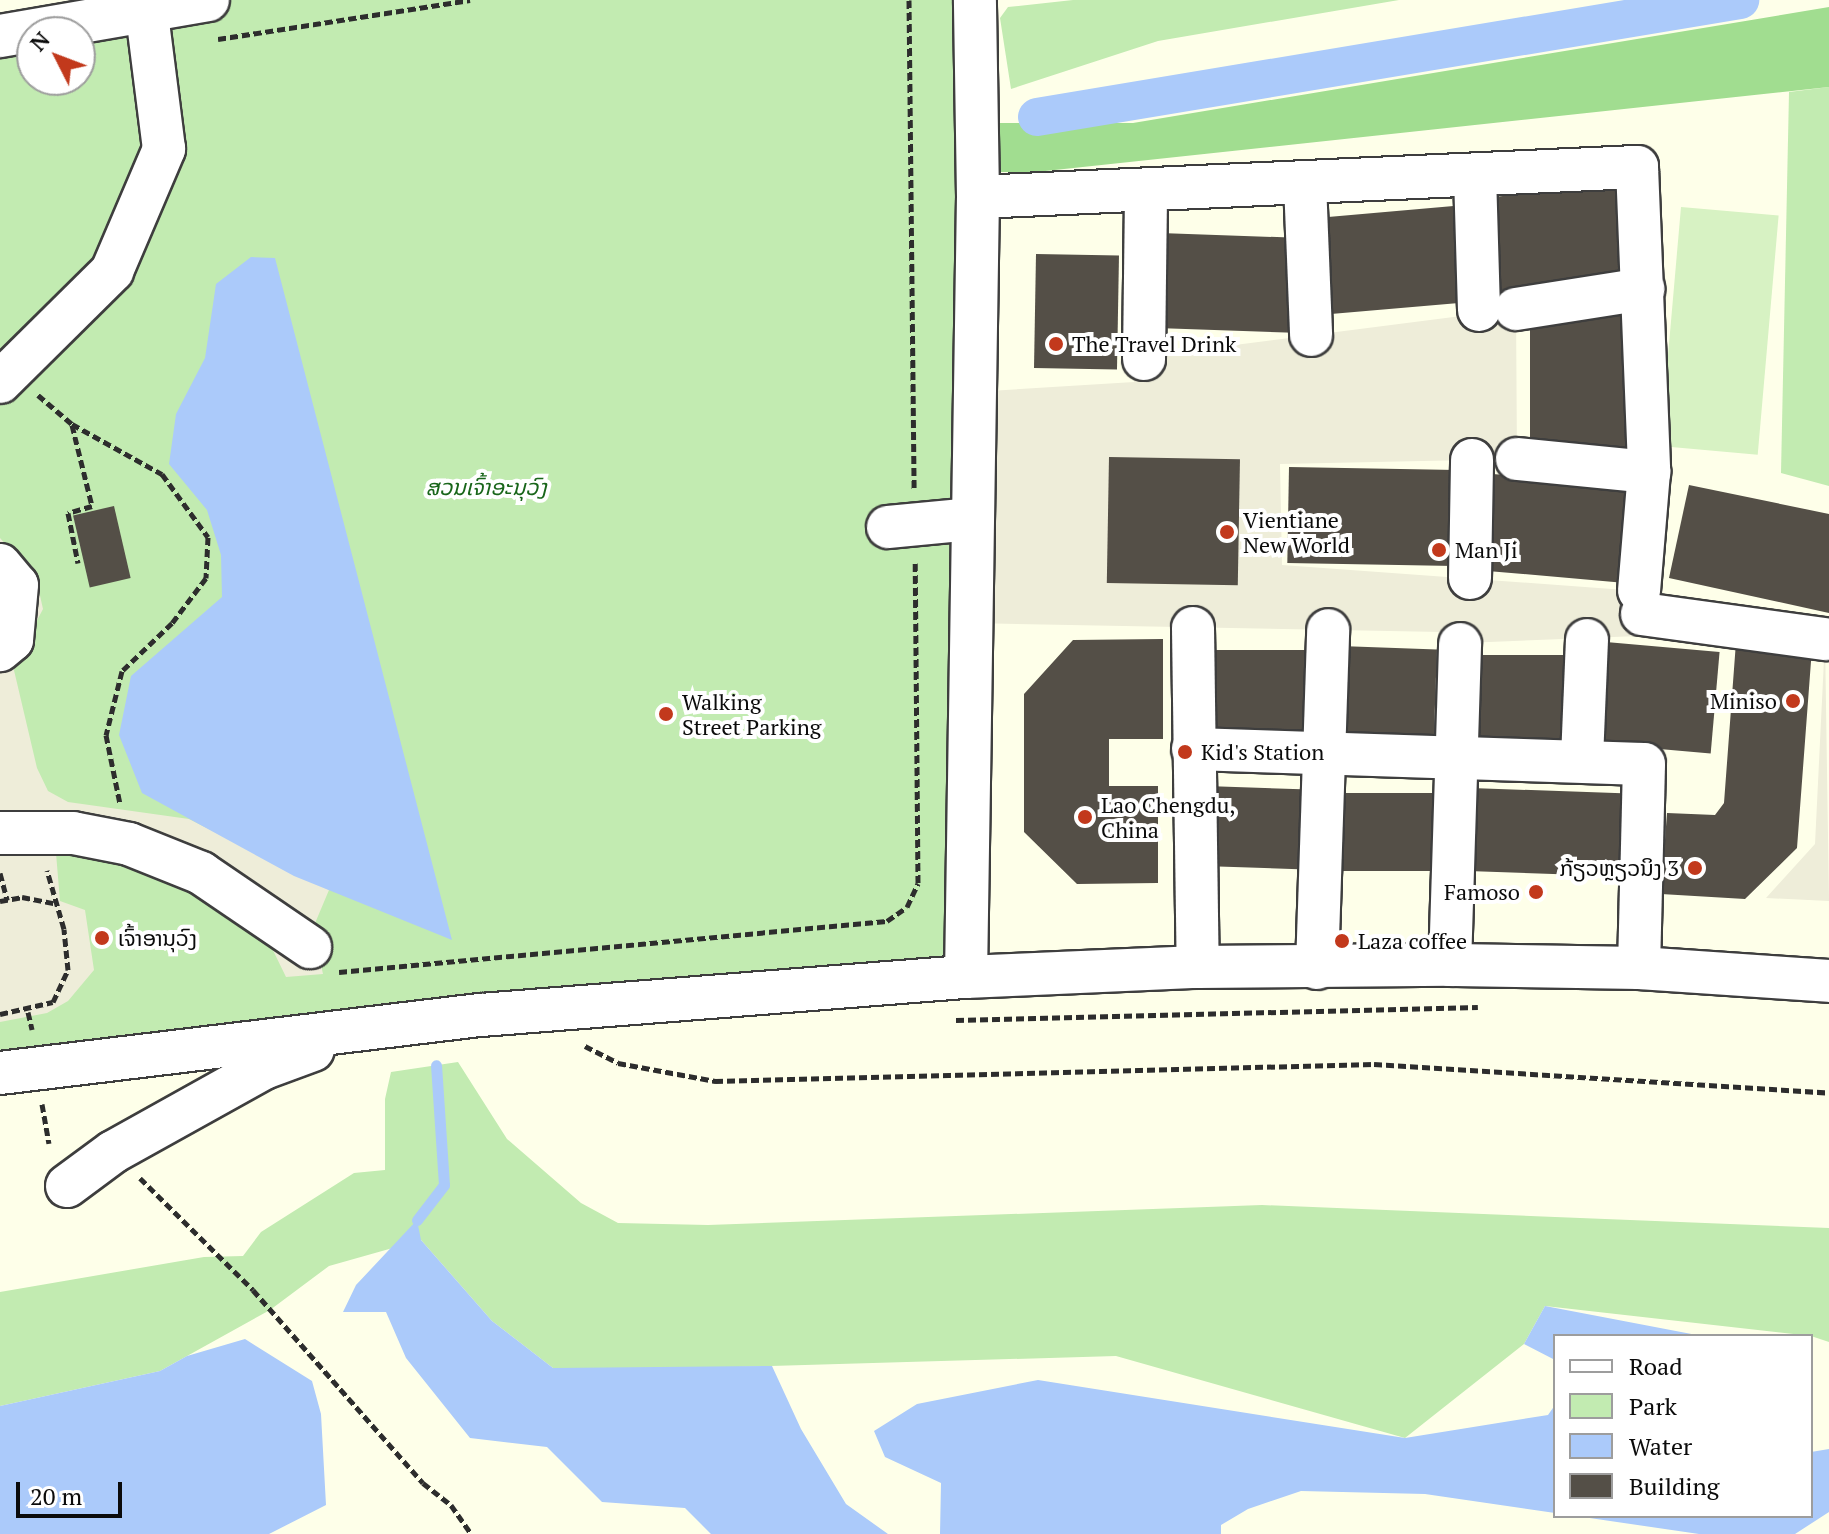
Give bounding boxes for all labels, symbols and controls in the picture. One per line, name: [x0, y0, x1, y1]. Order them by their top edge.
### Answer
north arrow: [16, 16, 96, 96]
text: N: [23, 25, 56, 57]
place label: The Travel Drink: [1072, 331, 1236, 357]
marker: The Travel Drink: [1047, 335, 1065, 353]
park label: ສວນເຈົ້າອະນຸວົງ: [425, 474, 547, 500]
place label: Vientiane New World: [1243, 506, 1350, 558]
marker: Vientiane New World: [1218, 523, 1236, 541]
place label: Man Ji: [1455, 537, 1518, 563]
marker: Man Ji: [1430, 541, 1448, 559]
place label: Walking Street Parking: [682, 688, 821, 740]
place label: Miniso: [1710, 688, 1777, 714]
marker: Miniso: [1784, 692, 1802, 710]
marker: Walking Street Parking: [657, 705, 675, 723]
place label: Kid's Station: [1201, 739, 1324, 765]
marker: Kid's Station: [1176, 743, 1194, 761]
place label: Lao Chengdu, China: [1101, 791, 1236, 842]
marker: Lao Chengdu, China: [1076, 808, 1094, 826]
place label: ກ້ຽວຫຼຽວນິງ 3: [1560, 855, 1679, 881]
marker: ກ້ຽວຫຼຽວນິງ 3: [1686, 859, 1704, 877]
place label: Famoso: [1444, 879, 1520, 905]
marker: Famoso: [1527, 883, 1545, 901]
place label: ເຈົ້າອານຸວົງ: [118, 925, 197, 951]
place label: Laza coffee: [1358, 928, 1467, 954]
marker: ເຈົ້າອານຸວົງ: [93, 929, 111, 947]
marker: Laza coffee: [1333, 932, 1351, 950]
legend: [1553, 1334, 1813, 1518]
text: Road: [1629, 1350, 1683, 1382]
text: Park: [1629, 1390, 1677, 1422]
text: Water: [1629, 1430, 1692, 1462]
scale bar: [20, 1466, 126, 1516]
text: Building: [1629, 1470, 1719, 1502]
text: 20 m: [30, 1480, 82, 1512]

